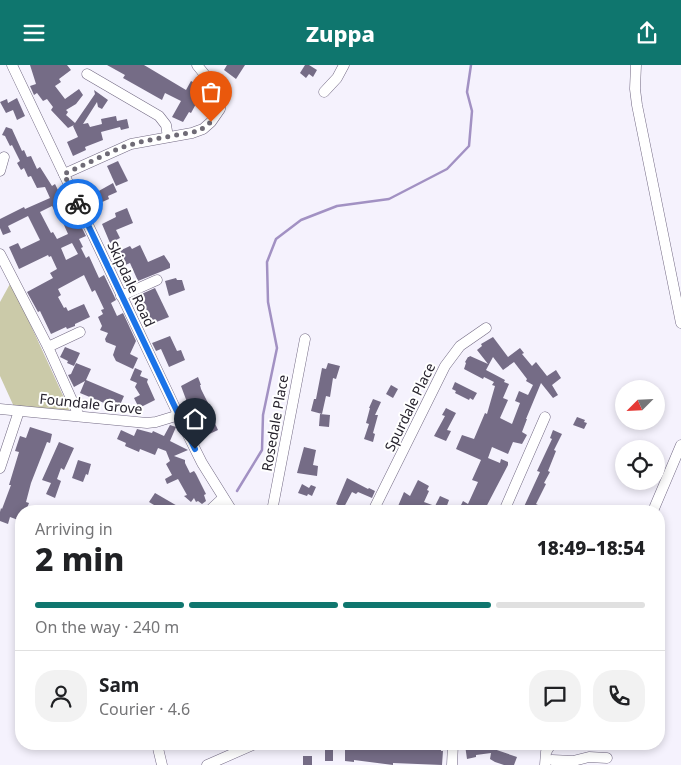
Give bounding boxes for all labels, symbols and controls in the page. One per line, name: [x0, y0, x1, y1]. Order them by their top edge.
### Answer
text: Zuppa: [306, 18, 375, 48]
icon: menu: [20, 19, 48, 47]
icon: share: [633, 19, 661, 47]
pin: [190, 71, 232, 122]
icon: bag: [197, 78, 225, 106]
courier: [53, 179, 103, 229]
icon: bike: [64, 190, 92, 218]
street label: Skipdale Road: [103, 238, 160, 330]
street label: Spurdale Place: [380, 359, 439, 454]
street label: Rosedale Place: [257, 373, 292, 473]
north arrow: [615, 380, 665, 430]
map controls: [615, 380, 665, 490]
street label: Foundale Grove: [39, 389, 144, 418]
pin: [174, 398, 216, 449]
icon: home: [181, 405, 209, 433]
button: locate: [615, 440, 665, 490]
text: Arriving in: [35, 518, 113, 540]
text: 18:49–18:54: [537, 535, 645, 561]
text: 2 min: [35, 537, 124, 580]
text: On the way · 240 m: [35, 616, 179, 638]
button: person: [35, 670, 87, 722]
button: chat: [529, 670, 581, 722]
button: phone: [593, 670, 645, 722]
text: Sam: [99, 672, 139, 698]
text: Courier · 4.6: [99, 698, 190, 720]

